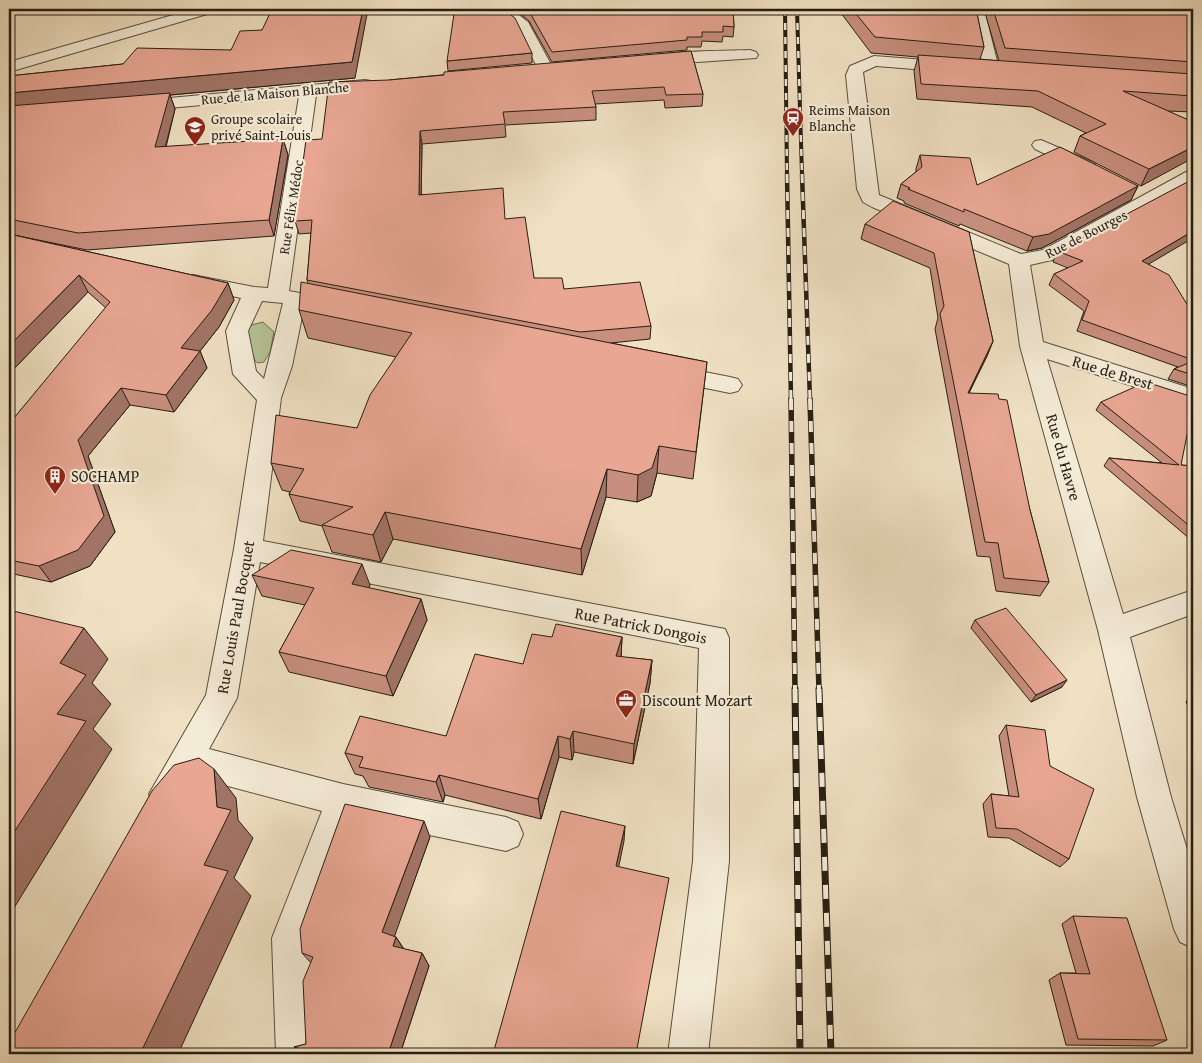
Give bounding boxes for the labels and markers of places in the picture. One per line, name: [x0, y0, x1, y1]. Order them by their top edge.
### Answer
place label: Reims Maison Blanche: [809, 100, 890, 136]
station icon: Reims Maison Blanche: [781, 106, 805, 137]
place label: Groupe scolaire privé Saint-Louis: [211, 109, 311, 145]
school or university icon: Groupe scolaire privé Saint-Louis: [183, 115, 207, 146]
building icon: SOCHAMP: [43, 464, 67, 495]
place label: SOCHAMP: [71, 464, 139, 488]
office icon: Discount Mozart: [614, 688, 638, 719]
place label: Discount Mozart: [642, 688, 753, 712]

